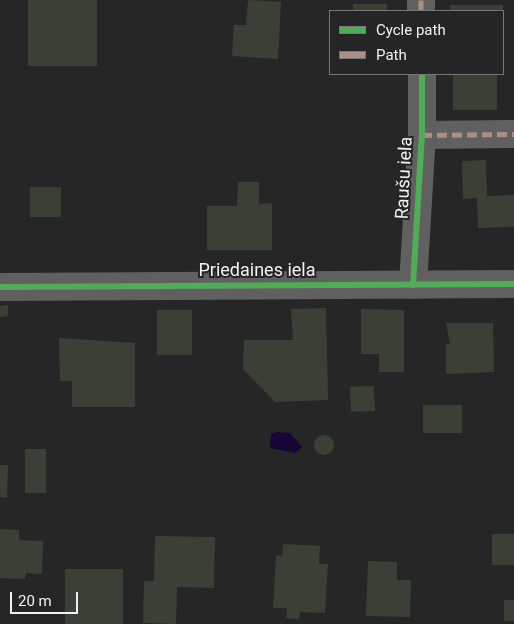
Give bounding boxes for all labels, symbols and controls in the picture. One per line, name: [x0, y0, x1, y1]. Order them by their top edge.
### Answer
legend: [329, 10, 504, 75]
text: Cycle path: [376, 21, 446, 39]
text: Path: [376, 46, 407, 64]
street label: Raušu iela: [391, 136, 417, 220]
street label: Priedaines iela: [198, 259, 316, 281]
scale bar: [12, 582, 80, 614]
text: 20 m: [18, 592, 52, 610]

